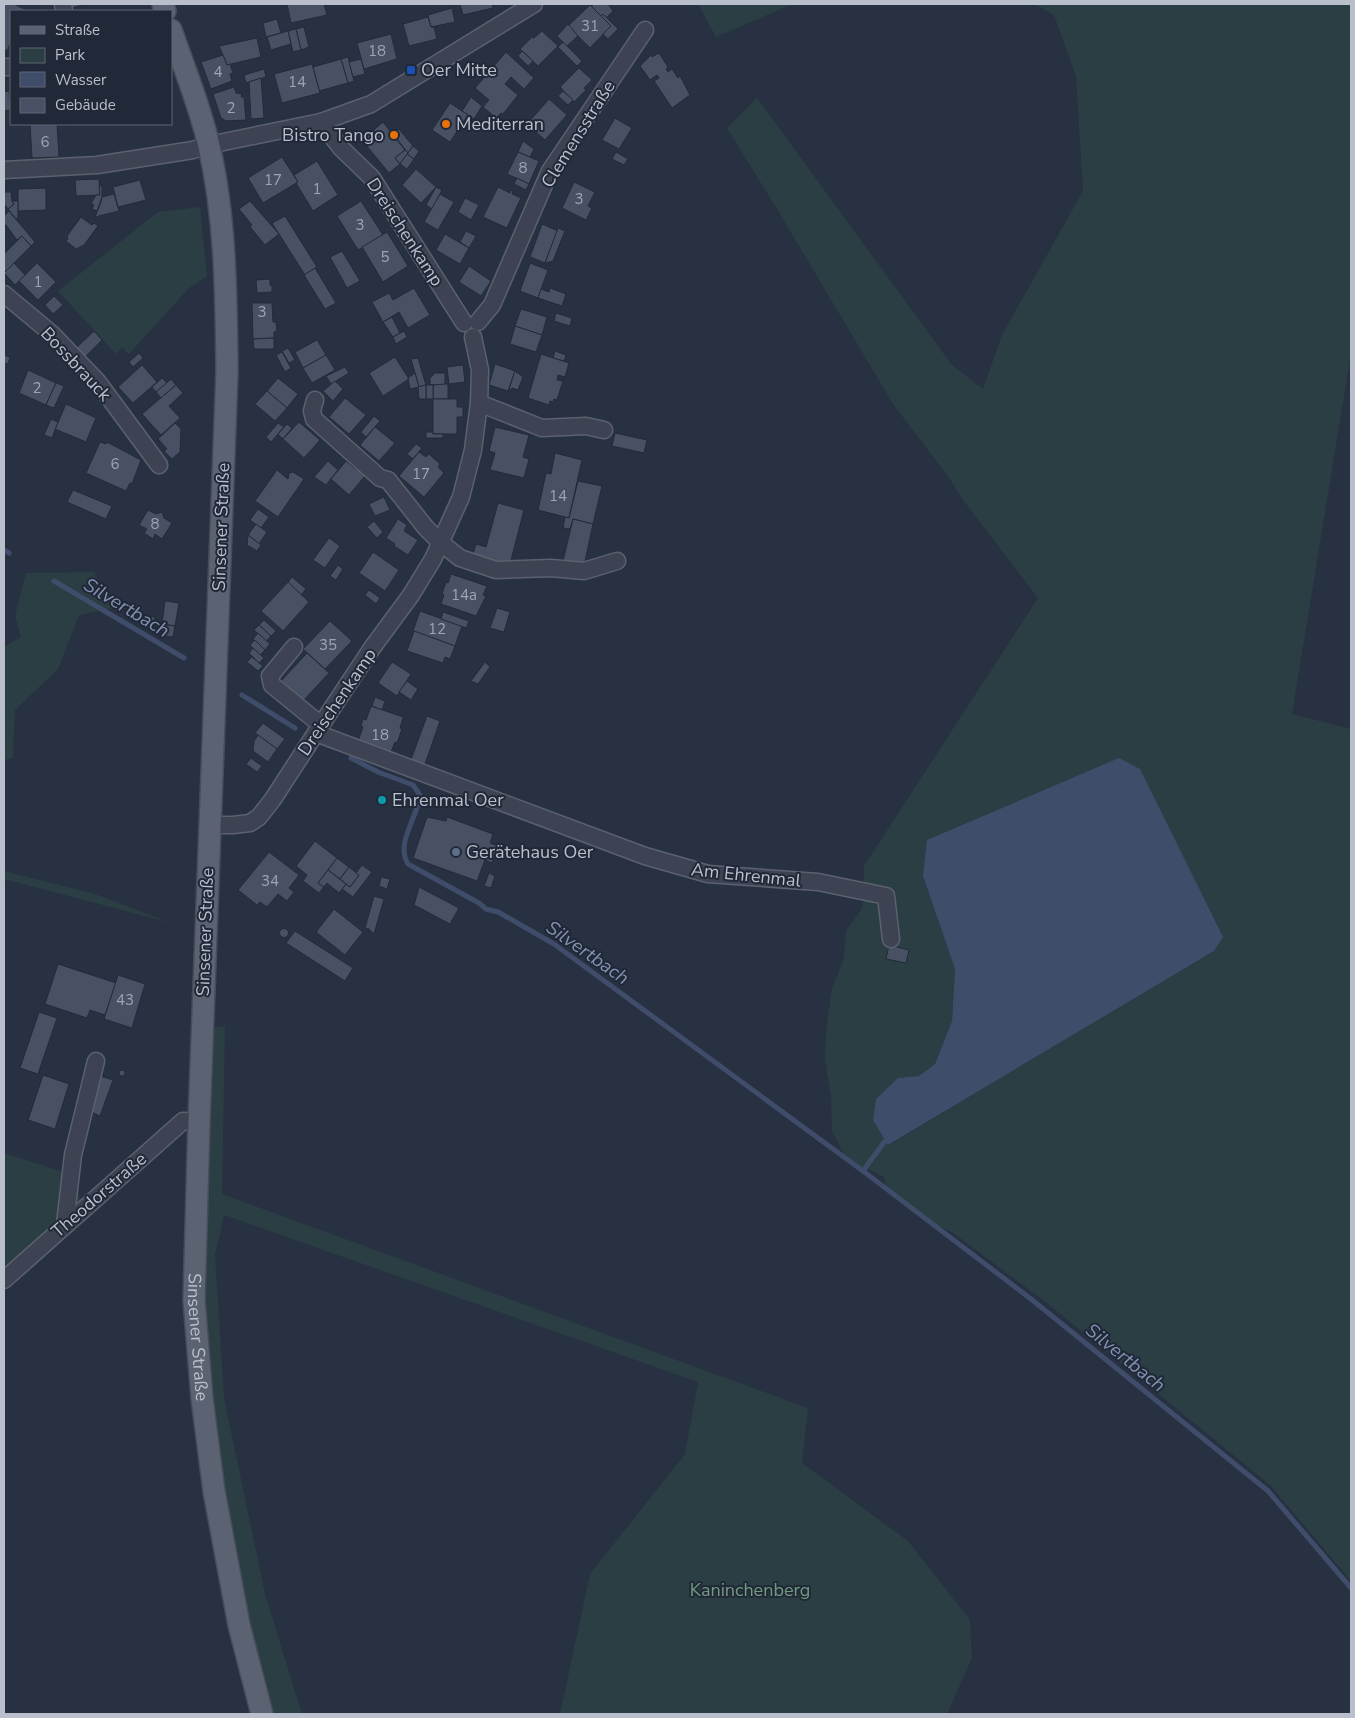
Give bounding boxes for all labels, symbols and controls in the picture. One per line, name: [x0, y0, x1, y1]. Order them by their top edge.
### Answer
legend: [10, 10, 172, 125]
house number: 31: [581, 16, 599, 36]
text: Straße: [55, 20, 100, 40]
house number: 18: [368, 41, 386, 61]
text: Park: [55, 45, 85, 65]
place label: Oer Mitte: [421, 58, 497, 82]
house number: 4: [213, 62, 223, 82]
marker: Oer Mitte: [405, 64, 417, 76]
text: Wasser: [55, 70, 107, 90]
house number: 14: [288, 72, 306, 92]
street label: Clemensstraße: [535, 76, 621, 192]
text: Gebäude: [55, 95, 116, 115]
house number: 2: [226, 98, 236, 118]
place label: Mediterran: [456, 112, 544, 136]
marker: Mediterran: [440, 118, 452, 130]
place label: Bistro Tango: [282, 123, 384, 147]
marker: Bistro Tango: [388, 129, 400, 141]
house number: 6: [40, 132, 50, 152]
house number: 8: [518, 158, 528, 178]
house number: 17: [264, 170, 282, 190]
street label: Dreischenkamp: [361, 173, 449, 291]
house number: 1: [312, 179, 322, 199]
house number: 3: [574, 189, 584, 209]
house number: 3: [355, 215, 365, 235]
house number: 5: [380, 247, 390, 267]
house number: 1: [33, 272, 43, 292]
house number: 3: [257, 302, 267, 322]
street label: Bossbrauck: [35, 322, 117, 407]
house number: 2: [32, 378, 42, 398]
house number: 6: [110, 454, 120, 474]
street label: Sinsener Straße: [207, 462, 235, 592]
house number: 17: [412, 464, 430, 484]
house number: 14: [549, 486, 567, 506]
house number: 8: [150, 514, 160, 534]
water label: Silvertbach: [79, 572, 174, 644]
house number: 14a: [451, 585, 477, 605]
house number: 12: [428, 619, 446, 639]
house number: 35: [319, 635, 337, 655]
street label: Dreischenkamp: [292, 644, 382, 760]
house number: 18: [371, 725, 389, 745]
place label: Ehrenmal Oer: [392, 788, 504, 812]
marker: Ehrenmal Oer: [376, 794, 388, 806]
place label: Gerätehaus Oer: [466, 840, 594, 864]
marker: Gerätehaus Oer: [450, 846, 462, 858]
street label: Am Ehrenmal: [690, 857, 803, 893]
street label: Sinsener Straße: [191, 867, 219, 997]
house number: 34: [261, 871, 279, 891]
water label: Silvertbach: [541, 915, 634, 991]
house number: 43: [116, 990, 134, 1010]
street label: Theodorstraße: [46, 1147, 152, 1243]
street label: Sinsener Straße: [182, 1272, 214, 1402]
water label: Silvertbach: [1080, 1317, 1171, 1398]
park label: Kaninchenberg: [690, 1578, 810, 1602]

